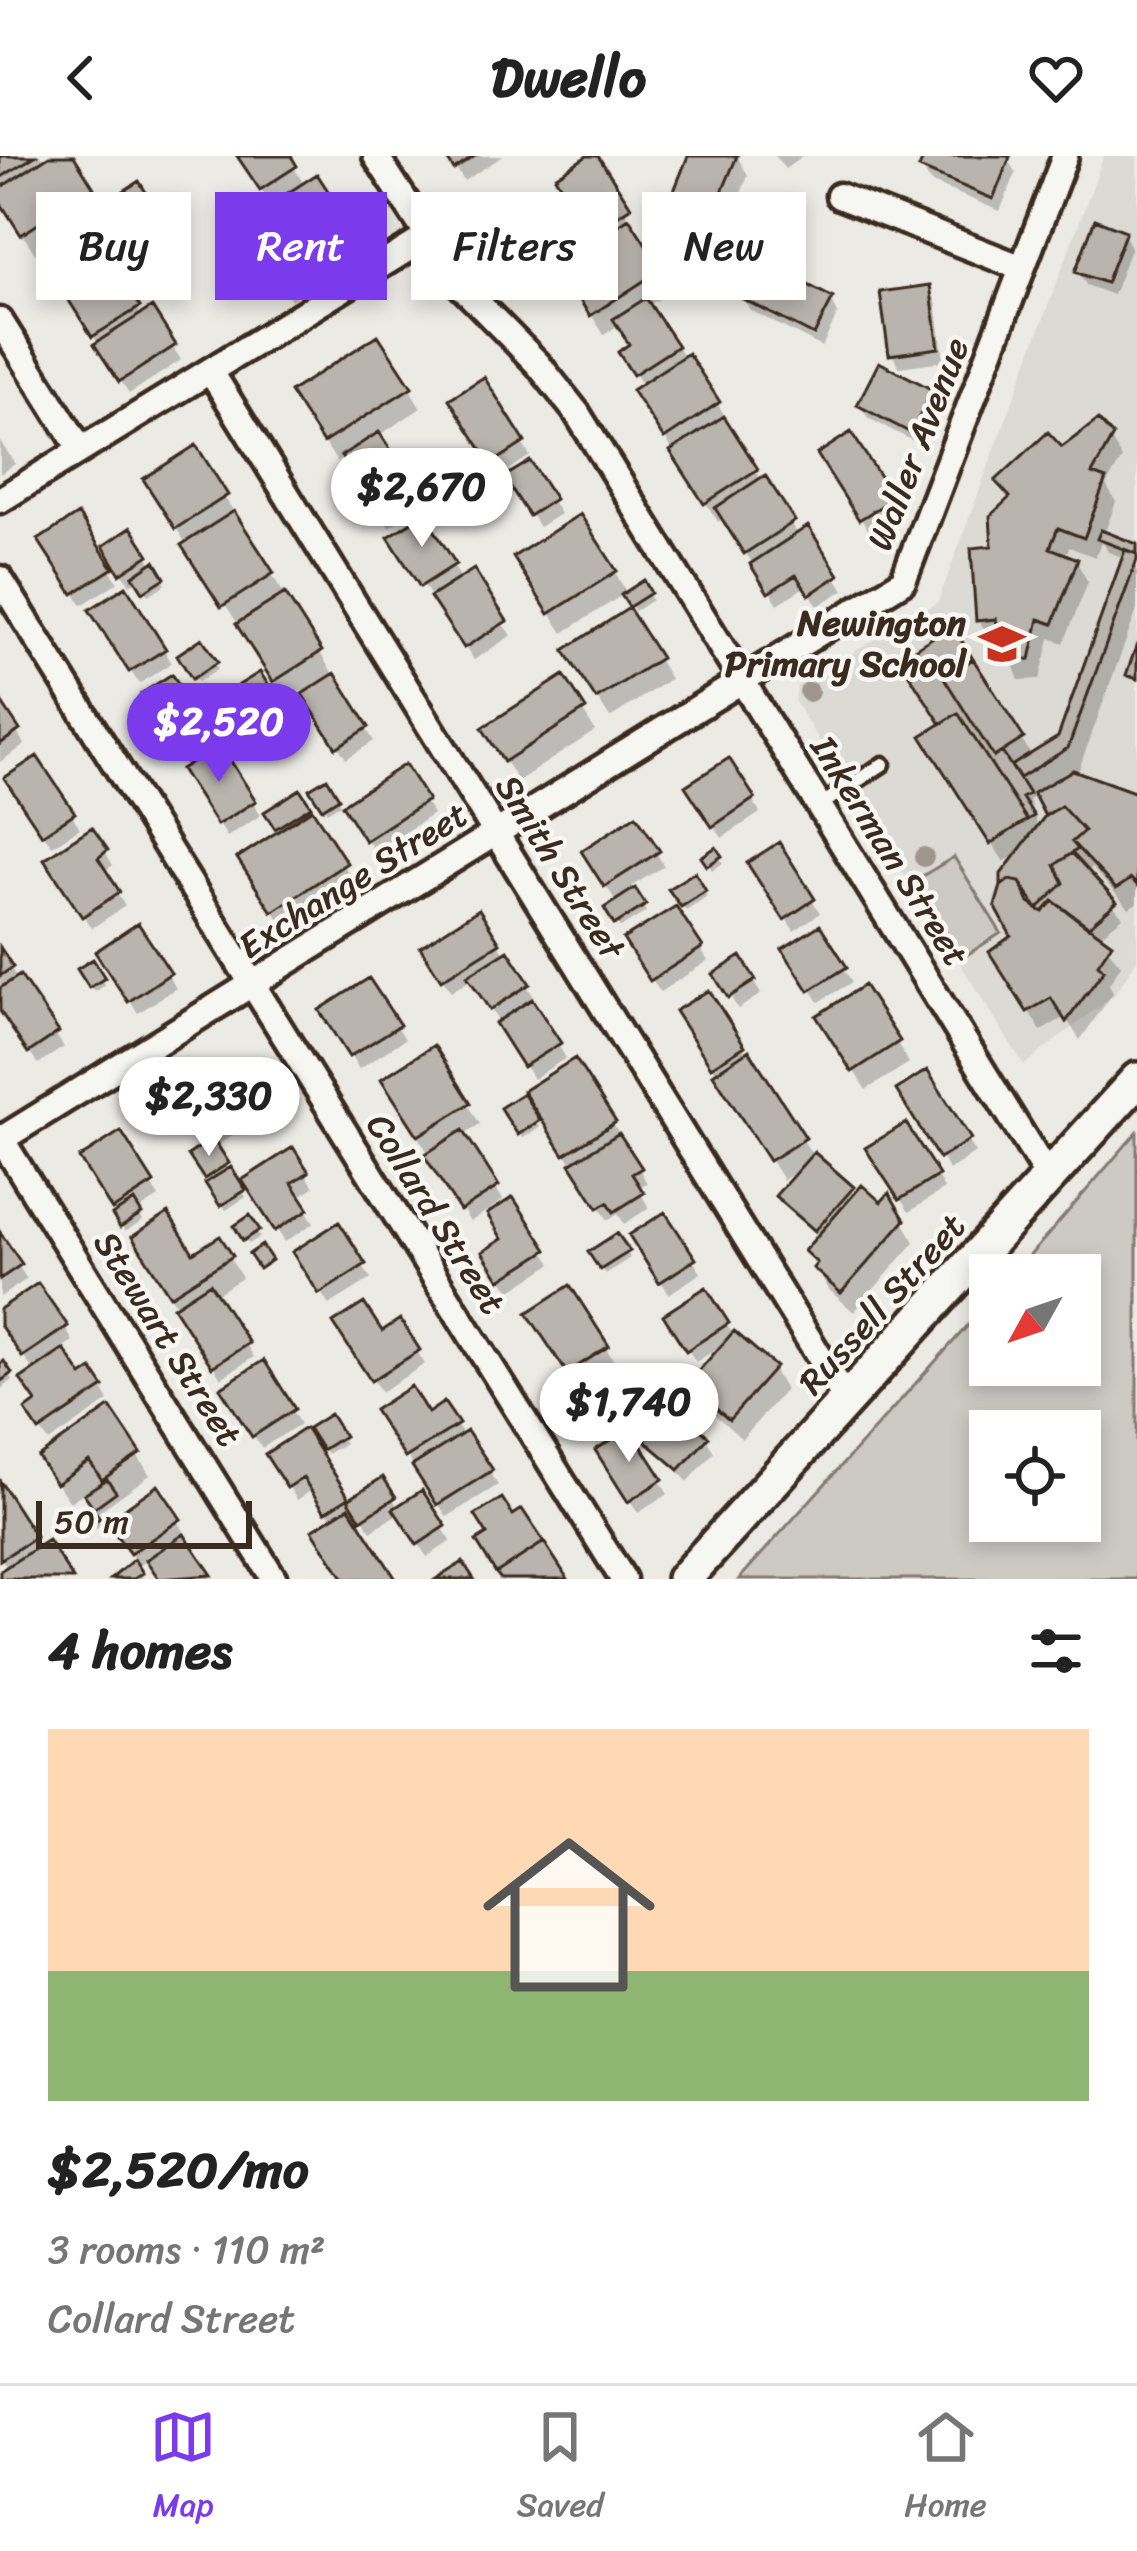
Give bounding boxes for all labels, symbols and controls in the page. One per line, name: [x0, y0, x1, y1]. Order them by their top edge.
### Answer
text: Dwello: [491, 30, 646, 126]
icon: back: [48, 45, 114, 111]
icon: heart: [1023, 45, 1089, 111]
chip: Buy: [36, 192, 191, 300]
chip: Rent: [215, 192, 387, 300]
chip: Filters: [411, 192, 618, 300]
chip: New: [642, 192, 806, 300]
street label: Waller Avenue: [848, 328, 988, 560]
pin: $2,670: [324, 448, 520, 550]
text: $2,670: [358, 452, 486, 521]
place label: Newington Primary School: [725, 591, 968, 696]
school or university icon: Newington Primary School: [977, 619, 1027, 669]
pin: $2,520: [121, 683, 317, 785]
text: $2,520: [154, 687, 284, 756]
street label: Inkerman Street: [792, 721, 987, 980]
street label: Smith Street: [478, 762, 643, 974]
street label: Exchange Street: [225, 783, 481, 977]
pin: $2,330: [111, 1057, 307, 1159]
text: $2,330: [146, 1061, 272, 1130]
street label: Collard Street: [348, 1100, 524, 1328]
street label: Russell Street: [782, 1198, 982, 1410]
street label: Stewart Street: [76, 1218, 260, 1460]
north arrow: [969, 1254, 1101, 1386]
map controls: [969, 1254, 1101, 1542]
pin: $1,740: [531, 1363, 727, 1465]
text: $1,740: [567, 1367, 691, 1436]
button: locate: [969, 1410, 1101, 1542]
text: 50 m: [54, 1493, 129, 1551]
scale bar: [36, 1495, 252, 1548]
text: 4 homes: [48, 1606, 232, 1696]
icon: filters: [1023, 1618, 1089, 1684]
icon: home: [461, 1807, 677, 2023]
text: $2,520/mo: [48, 2125, 309, 2215]
text: 3 rooms · 110 m²: [48, 2215, 325, 2284]
text: Collard Street: [48, 2284, 295, 2353]
tab: Map: [150, 2404, 216, 2534]
tab: Saved: [517, 2404, 604, 2534]
tab: Home: [904, 2404, 987, 2534]

